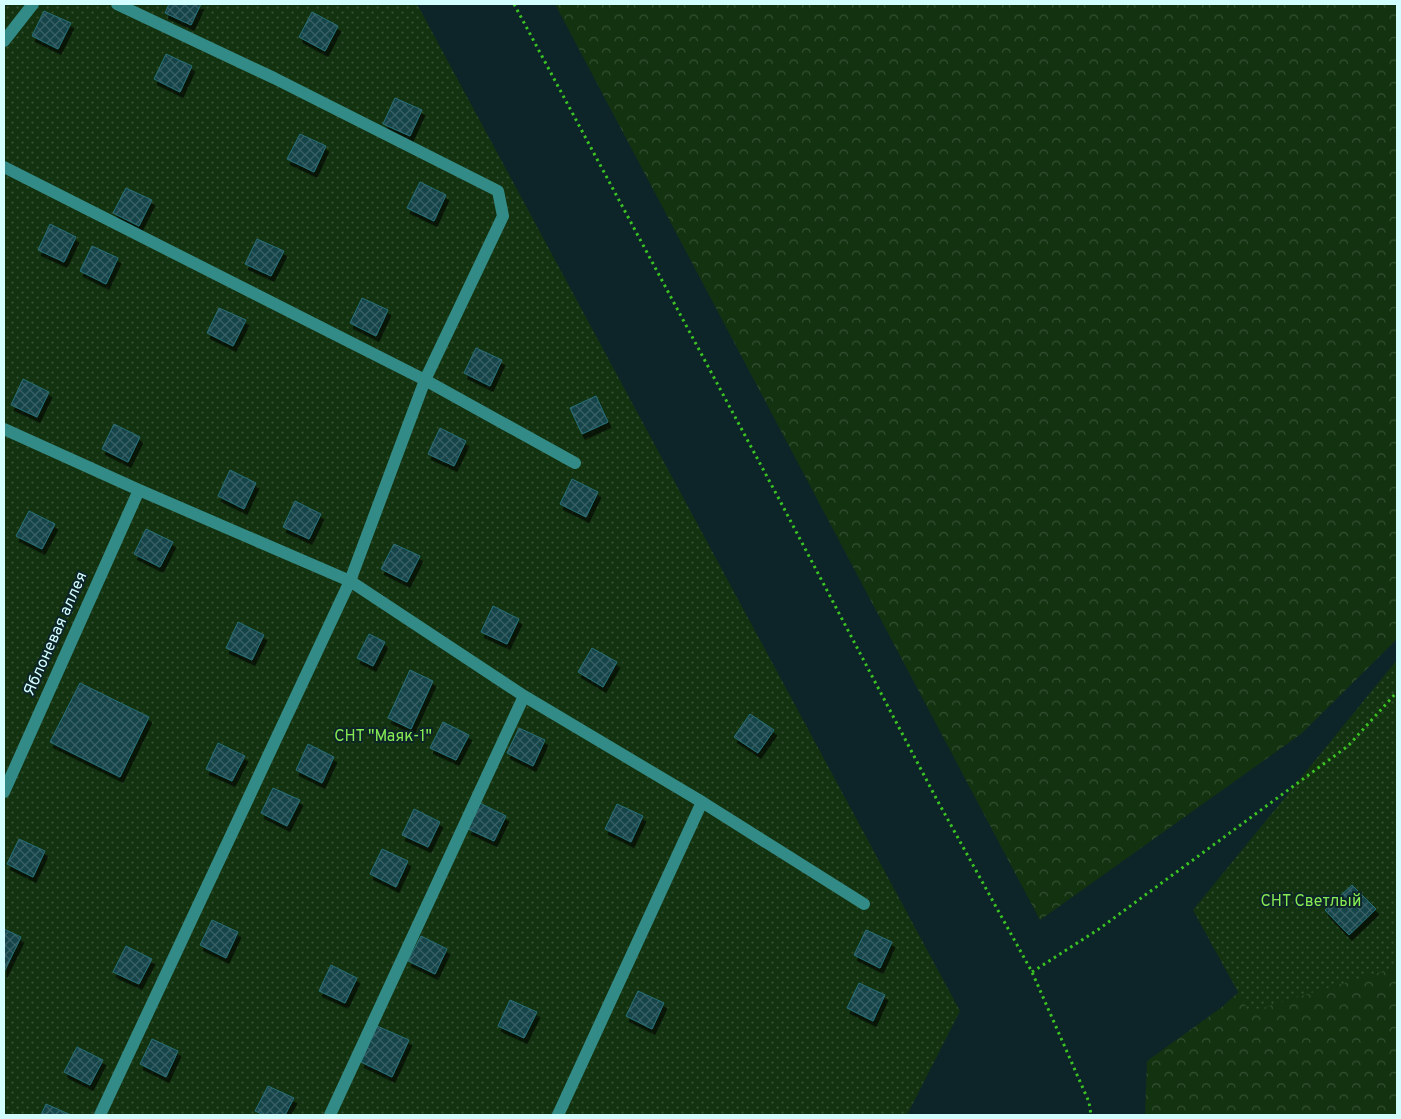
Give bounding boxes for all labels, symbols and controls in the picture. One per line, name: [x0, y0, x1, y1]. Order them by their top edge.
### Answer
street label: Яблоневая аллея: [20, 569, 92, 699]
park label: СНТ "Маяк-1": [334, 727, 432, 747]
park label: СНТ Светлый: [1261, 892, 1361, 912]

